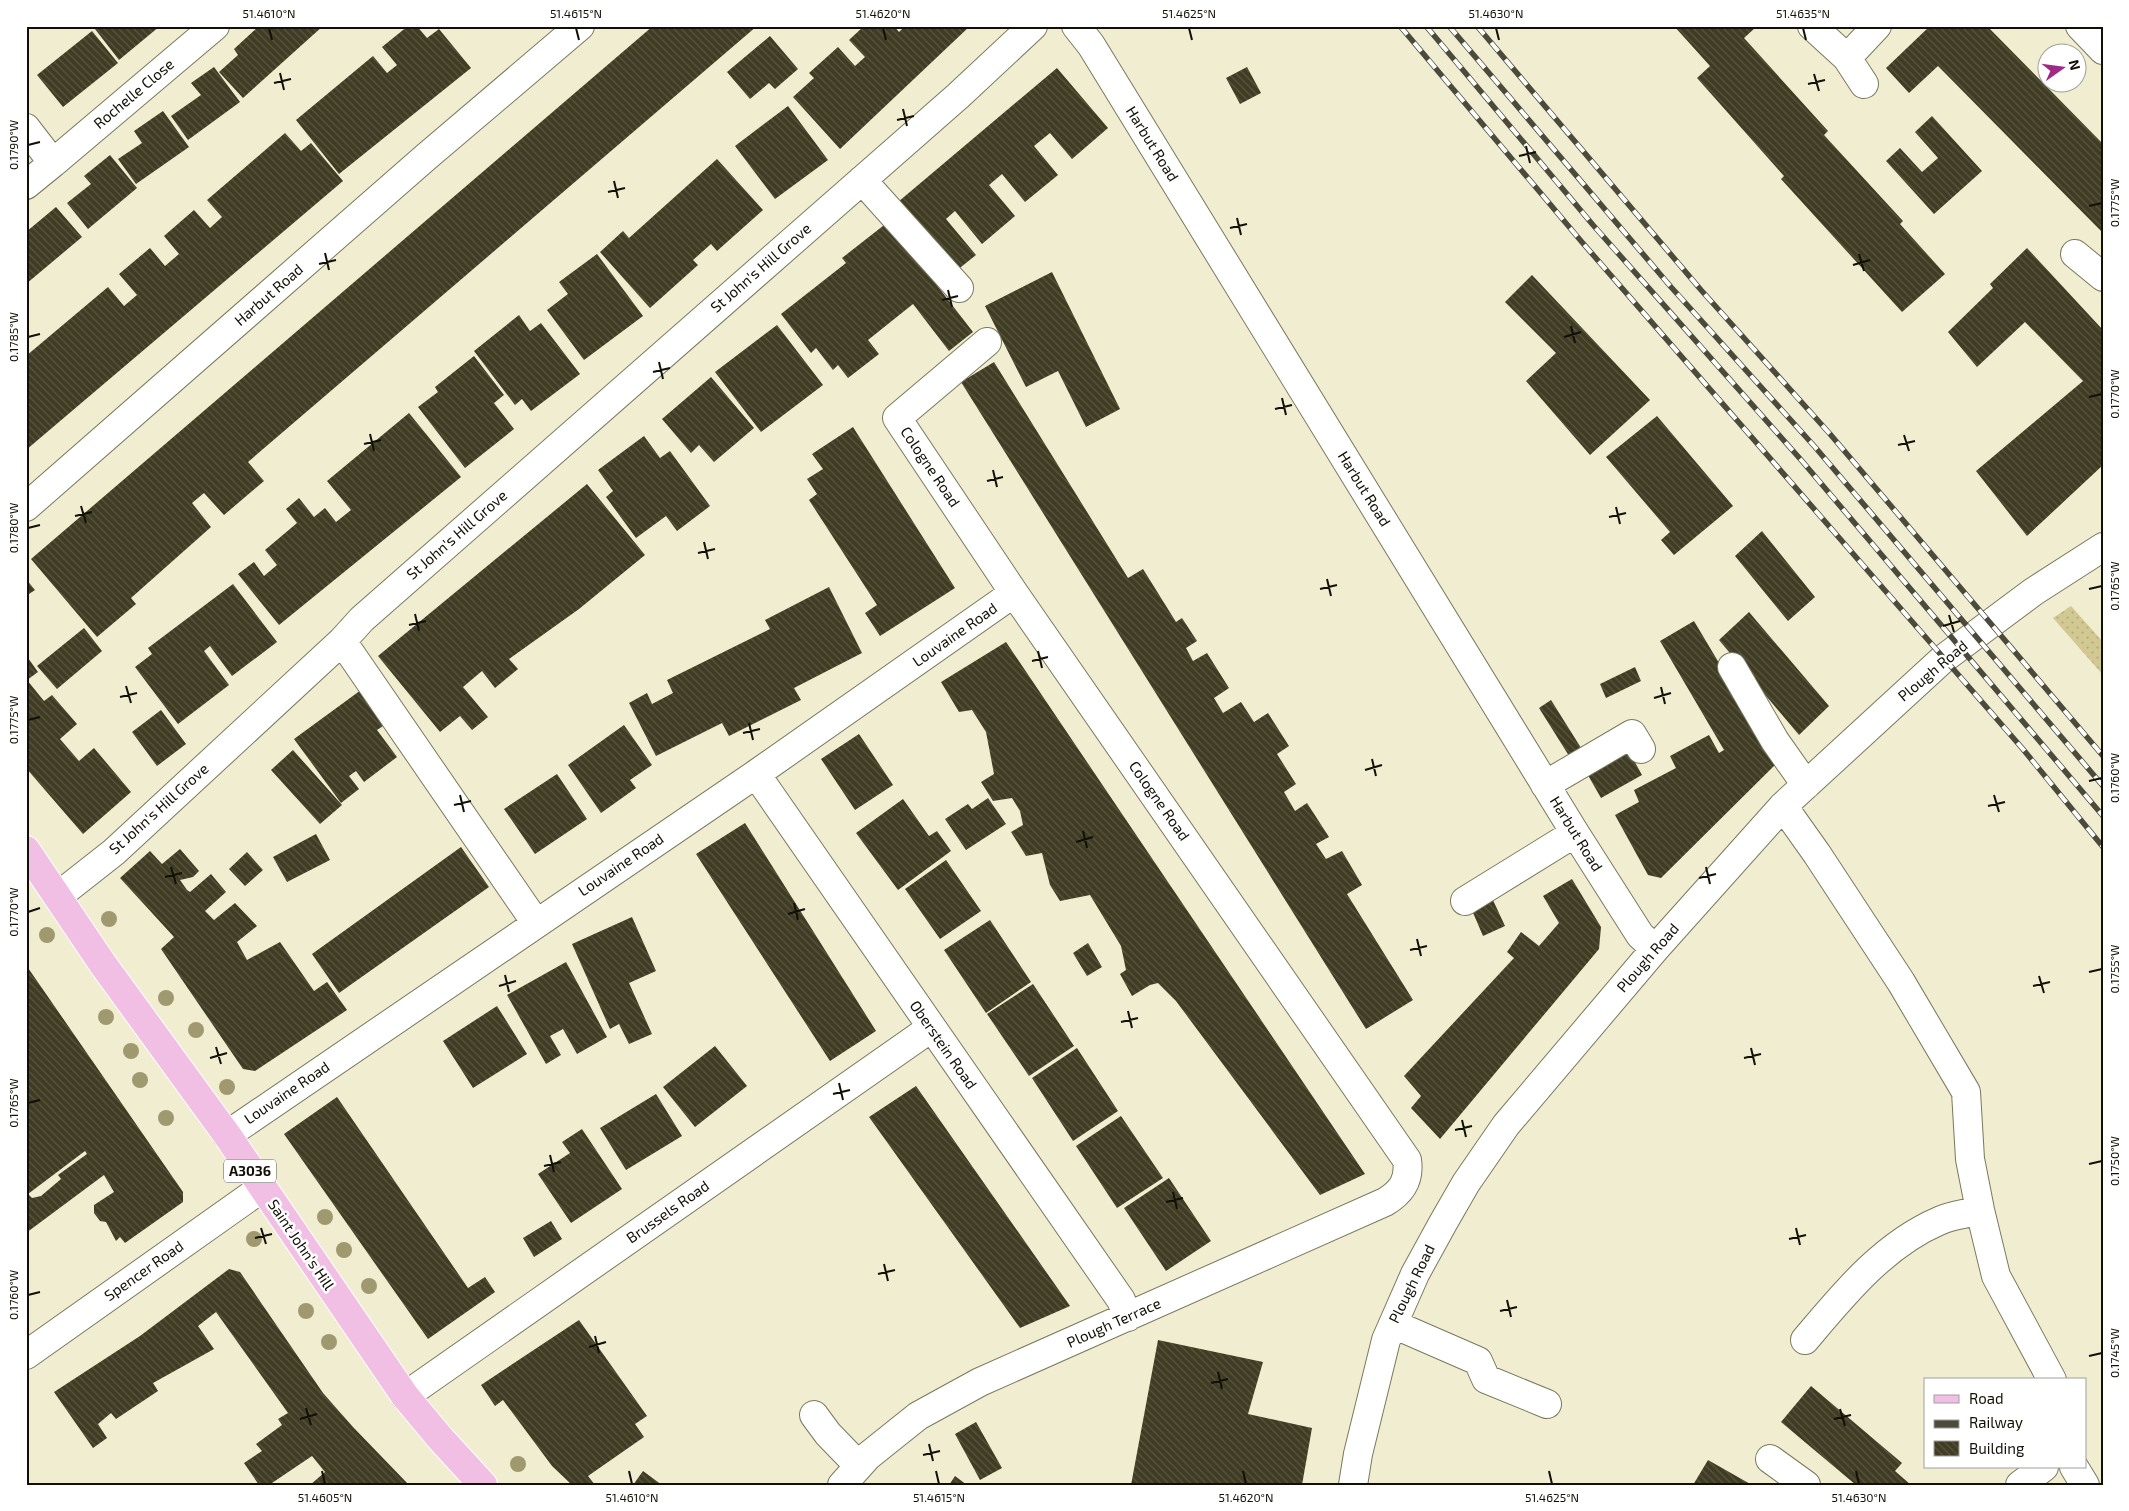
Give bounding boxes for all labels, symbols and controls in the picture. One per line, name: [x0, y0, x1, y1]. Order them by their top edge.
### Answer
text: 51.4610°N: [243, 6, 295, 20]
text: 51.4615°N: [550, 6, 602, 20]
text: 51.4620°N: [856, 6, 910, 20]
text: 51.4625°N: [1162, 6, 1216, 20]
text: 51.4630°N: [1469, 6, 1523, 20]
text: 51.4635°N: [1776, 6, 1830, 20]
north arrow: [2036, 42, 2086, 92]
street label: Rochelle Close: [90, 54, 177, 132]
text: N: [2066, 58, 2085, 72]
street label: Harbut Road: [1123, 103, 1183, 184]
text: 0.1790°W: [6, 120, 20, 170]
text: 0.1775°W: [2107, 179, 2121, 227]
street label: St John's Hill Grove: [706, 219, 814, 316]
street label: Harbut Road: [230, 260, 306, 329]
text: 0.1785°W: [6, 312, 20, 362]
text: 0.1770°W: [2107, 369, 2121, 419]
street label: Cologne Road: [897, 423, 964, 510]
street label: Harbut Road: [1335, 448, 1395, 529]
street label: St John's Hill Grove: [402, 486, 510, 583]
text: 0.1780°W: [6, 503, 20, 553]
text: 0.1765°W: [2107, 561, 2121, 611]
street label: Louvaine Road: [909, 598, 1000, 670]
street label: Plough Road: [1894, 636, 1971, 705]
text: 0.1775°W: [6, 696, 20, 744]
text: 0.1760°W: [2107, 753, 2121, 803]
street label: Cologne Road: [1126, 757, 1194, 844]
street label: St John's Hill Grove: [105, 759, 212, 858]
street label: Harbut Road: [1547, 793, 1607, 874]
street label: Louvaine Road: [574, 829, 667, 899]
text: 0.1770°W: [6, 887, 20, 937]
street label: Plough Road: [1612, 919, 1682, 995]
text: 0.1755°W: [2107, 945, 2121, 993]
street label: Oberstein Road: [907, 997, 981, 1092]
street label: Louvaine Road: [240, 1057, 333, 1127]
text: 0.1765°W: [6, 1078, 20, 1128]
text: 0.1750°W: [2107, 1136, 2121, 1186]
road number: A3036: [224, 1160, 276, 1182]
street label: Brussels Road: [622, 1176, 712, 1246]
street label: Saint John's Hill: [265, 1196, 339, 1294]
street label: Spencer Road: [100, 1236, 187, 1304]
street label: Plough Road: [1384, 1241, 1438, 1326]
text: 0.1760°W: [6, 1270, 20, 1320]
street label: Plough Terrace: [1064, 1293, 1163, 1351]
text: 0.1745°W: [2107, 1328, 2121, 1378]
legend: [1924, 1378, 2086, 1468]
text: Road: [1969, 1389, 2004, 1407]
text: Railway: [1969, 1413, 2023, 1431]
text: Building: [1969, 1439, 2025, 1457]
text: 51.4605°N: [298, 1490, 352, 1504]
text: 51.4610°N: [606, 1490, 658, 1504]
text: 51.4615°N: [913, 1490, 965, 1504]
text: 51.4620°N: [1219, 1490, 1273, 1504]
text: 51.4625°N: [1525, 1490, 1579, 1504]
text: 51.4630°N: [1832, 1490, 1886, 1504]

